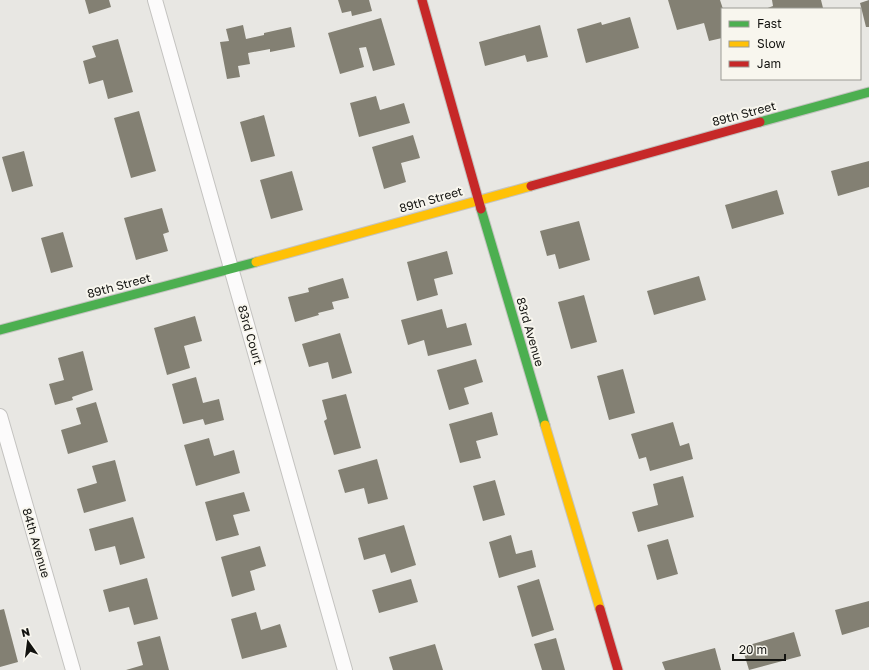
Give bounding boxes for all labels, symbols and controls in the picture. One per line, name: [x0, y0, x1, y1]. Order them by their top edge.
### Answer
legend: [721, 8, 861, 80]
text: Fast: [757, 16, 782, 31]
text: Slow: [757, 36, 785, 51]
text: Jam: [757, 56, 781, 71]
street label: 89th Street: [710, 98, 778, 129]
street label: 89th Street: [397, 183, 464, 216]
street label: 89th Street: [85, 270, 153, 301]
street label: 83rd Avenue: [513, 295, 548, 368]
street label: 83rd Court: [235, 303, 266, 367]
street label: 84th Avenue: [19, 506, 54, 580]
north arrow: [8, 622, 48, 662]
text: N: [20, 624, 31, 639]
scale bar: [733, 636, 785, 662]
text: 20 m: [739, 642, 767, 657]

